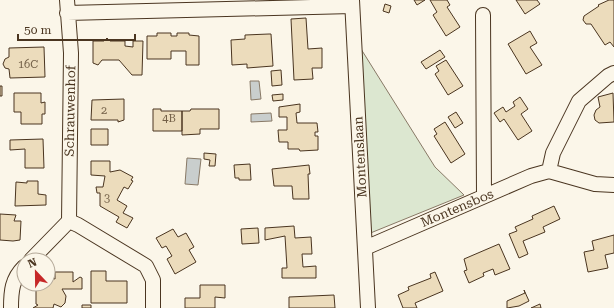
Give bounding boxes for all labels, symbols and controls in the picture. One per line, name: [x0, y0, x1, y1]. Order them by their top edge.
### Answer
scale bar: [18, 16, 135, 42]
text: 50 m: [24, 23, 51, 37]
house number: 16C: [18, 58, 38, 71]
street label: Schrauwenhof: [62, 64, 78, 157]
house number: 2: [101, 104, 107, 117]
house number: 4B: [162, 112, 176, 125]
street label: Montenslaan: [350, 115, 370, 198]
street label: Montensbos: [418, 186, 496, 230]
house number: 3: [104, 192, 110, 205]
north arrow: [16, 252, 56, 292]
text: N: [26, 255, 39, 271]

